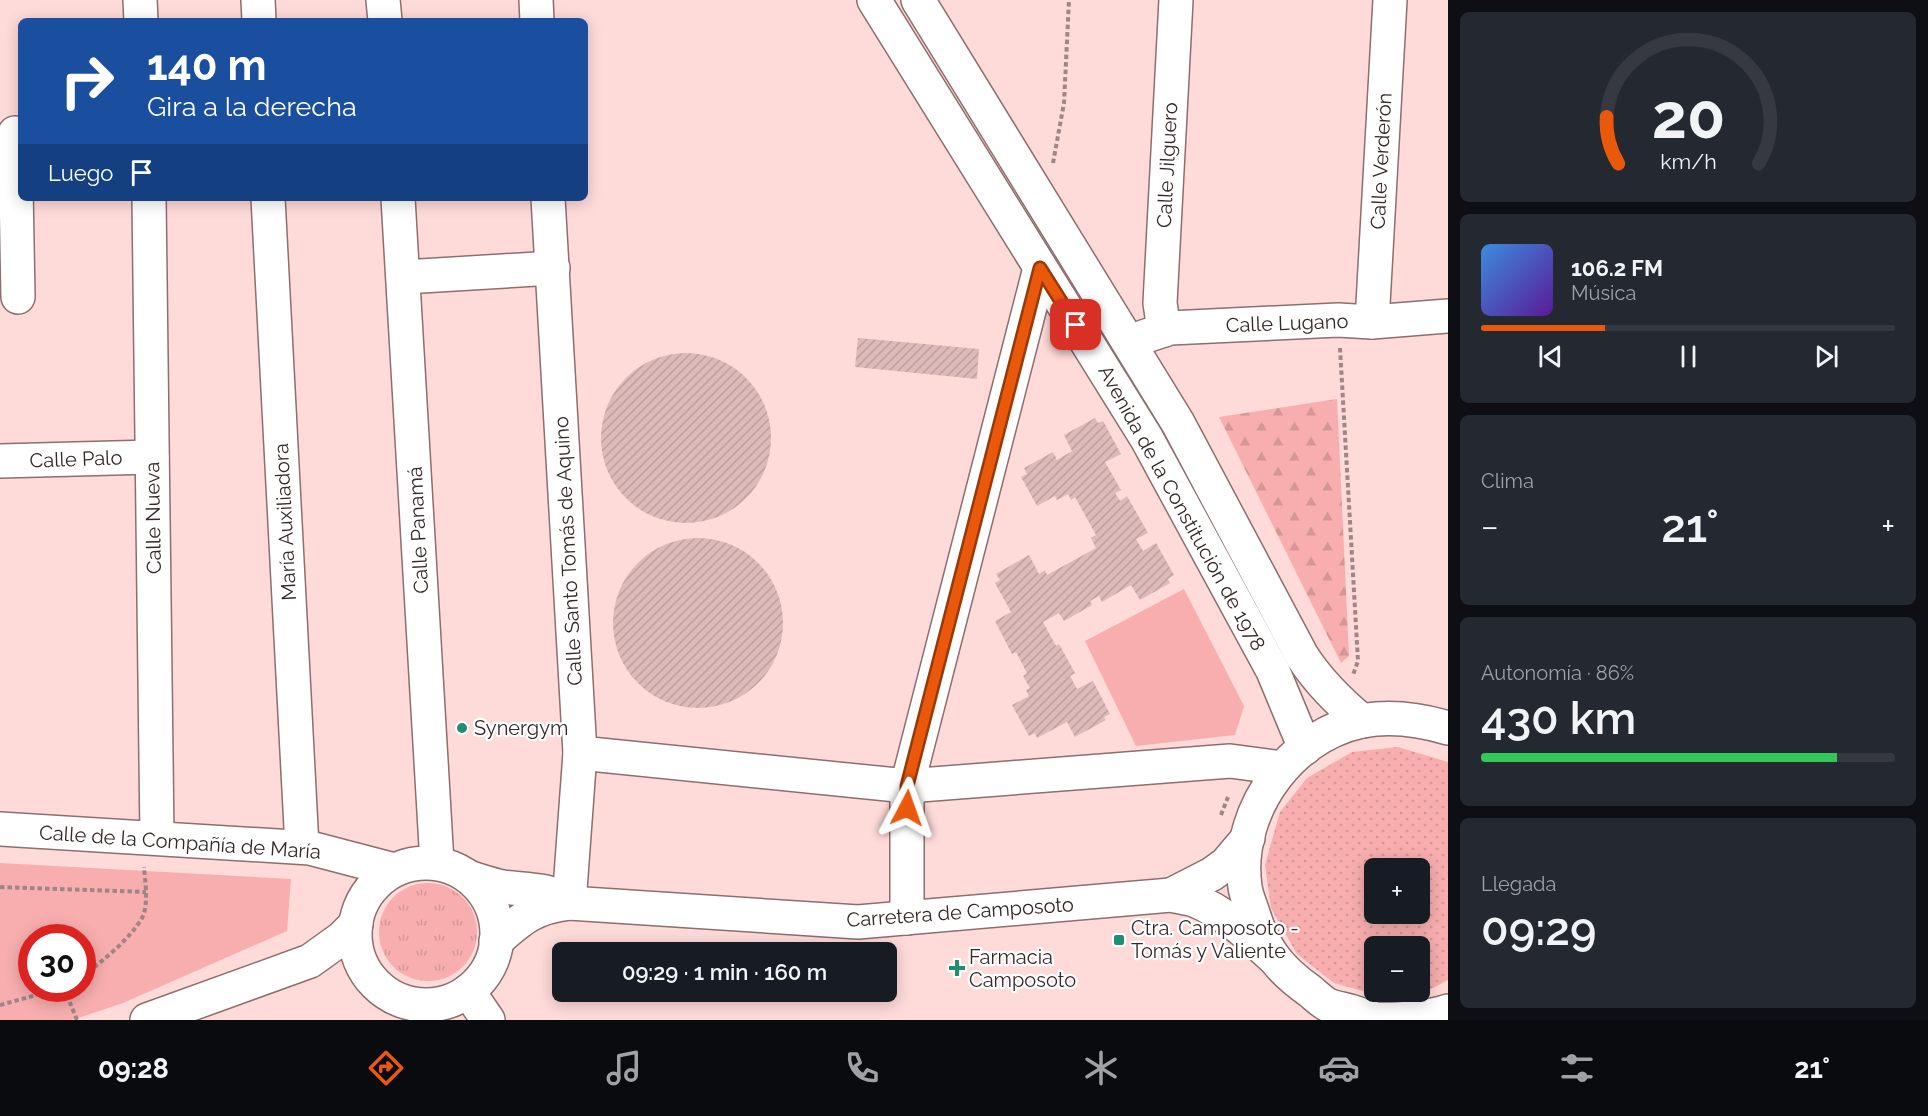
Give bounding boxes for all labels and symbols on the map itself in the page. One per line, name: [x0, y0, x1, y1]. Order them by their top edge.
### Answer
street label: Calle Verderón: [1365, 92, 1397, 230]
street label: Calle Jilguero: [1152, 101, 1182, 228]
pin: [1050, 299, 1101, 350]
street label: Calle Lugano: [1225, 309, 1349, 337]
street label: Avenida de la Constitución de 1978: [1093, 361, 1271, 655]
street label: Calle Santo Tomás de Aquino: [549, 416, 587, 686]
street label: María Auxiliadora: [269, 443, 301, 601]
street label: Calle Palo: [29, 445, 123, 473]
street label: Calle Nueva: [140, 462, 166, 574]
street label: Calle Panamá: [403, 466, 433, 594]
place label: Synergym: [474, 716, 568, 740]
marker: Synergym: [455, 721, 469, 735]
position arrow: [875, 776, 939, 840]
street label: Calle de la Compañía de María: [38, 820, 322, 864]
street label: Carretera de Camposoto: [846, 892, 1074, 932]
place label: Ctra. Camposoto - Tomás y Valiente: [1131, 916, 1299, 963]
speed limit sign: 30: [18, 924, 96, 1002]
marker: Ctra. Camposoto - Tomás y Valiente: [1112, 933, 1126, 947]
place label: Farmacia Camposoto: [969, 945, 1076, 992]
marker: Farmacia Camposoto: [950, 961, 964, 975]

